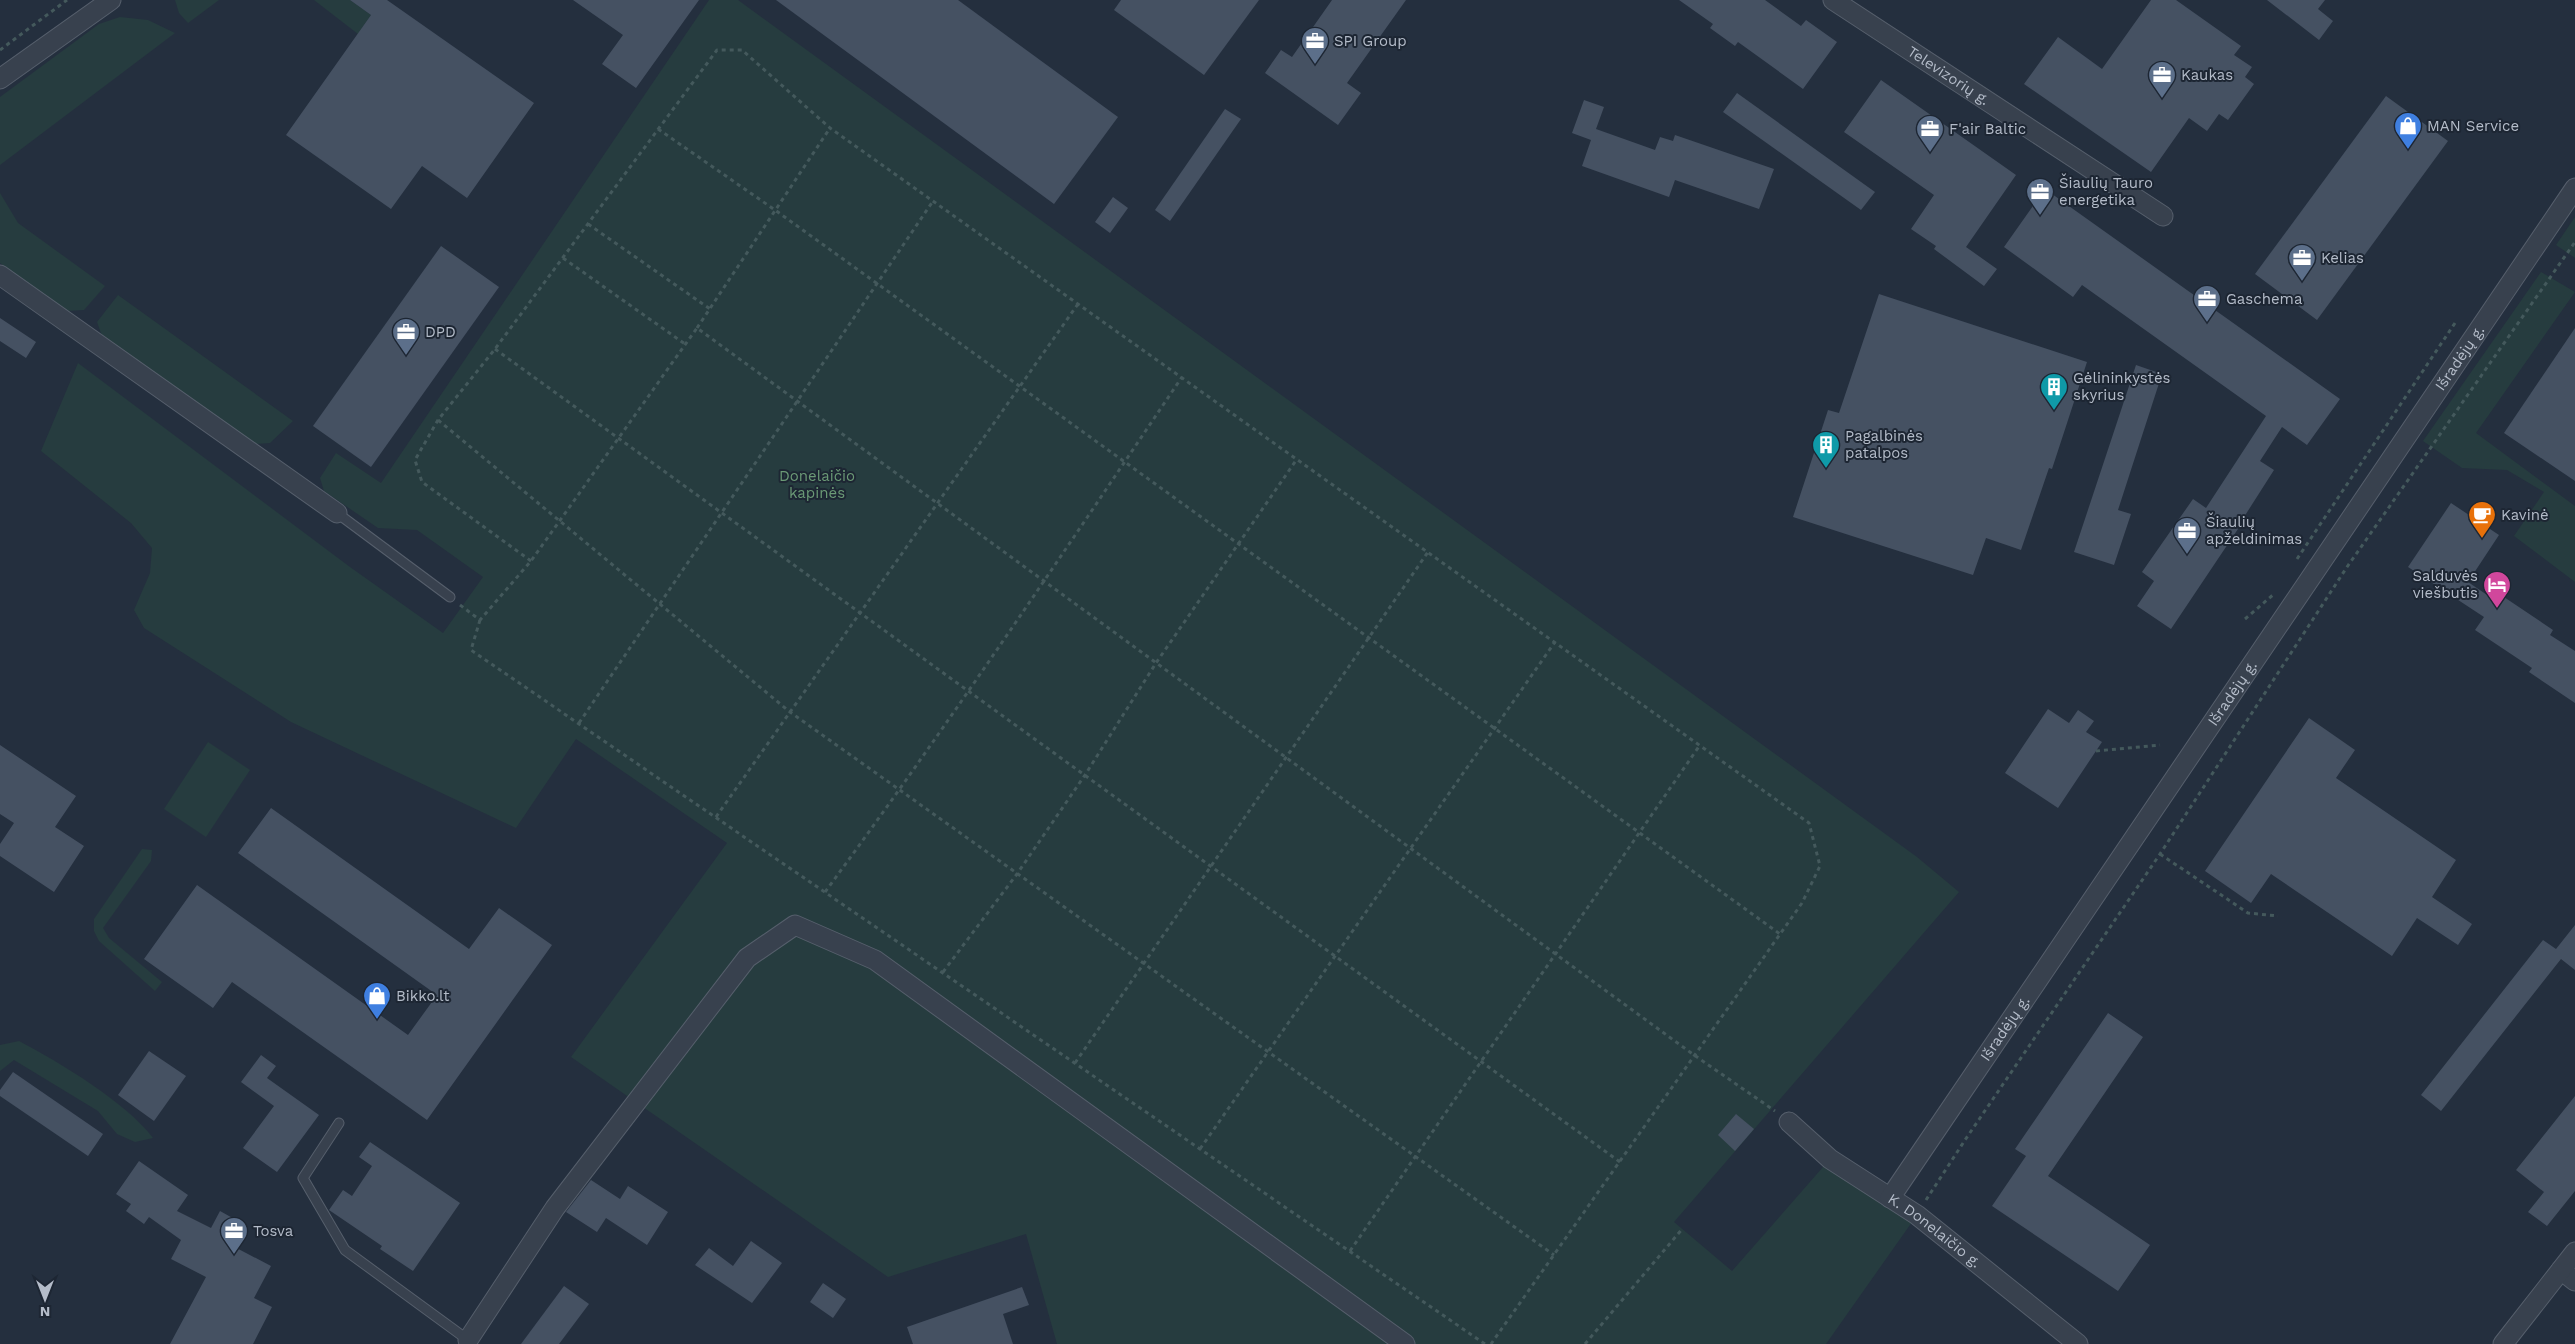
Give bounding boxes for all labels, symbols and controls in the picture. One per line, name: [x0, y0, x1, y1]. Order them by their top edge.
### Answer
office icon: SPI Group: [1300, 26, 1330, 65]
place label: SPI Group: [1334, 32, 1407, 50]
street label: Televizorių g.: [1904, 42, 1993, 109]
office icon: Kaukas: [2147, 60, 2177, 99]
place label: Kaukas: [2181, 66, 2233, 84]
shop icon: MAN Service: [2393, 111, 2423, 150]
office icon: F'air Baltic: [1915, 114, 1945, 153]
place label: MAN Service: [2427, 117, 2519, 135]
place label: F'air Baltic: [1949, 120, 2026, 138]
place label: Šiaulių Tauro energetika: [2059, 173, 2153, 209]
office icon: Šiaulių Tauro energetika: [2025, 177, 2055, 216]
office icon: Kelias: [2287, 243, 2317, 282]
place label: Kelias: [2321, 249, 2364, 267]
office icon: Gaschema: [2192, 284, 2222, 323]
place label: Gaschema: [2226, 290, 2303, 308]
office icon: DPD: [391, 317, 421, 356]
street label: Išradėjų g.: [2431, 322, 2488, 394]
place label: DPD: [425, 323, 456, 341]
place label: Gėlininkystės skyrius: [2073, 369, 2171, 404]
building icon: Gėlininkystės skyrius: [2039, 372, 2069, 411]
place label: Pagalbinės patalpos: [1845, 427, 1923, 462]
building icon: Pagalbinės patalpos: [1811, 430, 1841, 469]
park label: Donelaičio kapinės: [779, 467, 855, 502]
cafe icon: Kavinė: [2467, 500, 2497, 539]
place label: Kavinė: [2501, 506, 2549, 524]
place label: Šiaulių apželdinimas: [2206, 512, 2302, 548]
office icon: Šiaulių apželdinimas: [2172, 516, 2202, 555]
place label: Salduvės viešbutis: [2412, 567, 2478, 602]
hotel icon: Salduvės viešbutis: [2482, 570, 2512, 609]
street label: Išradėjų g.: [2204, 657, 2261, 729]
shop icon: Bikko.lt: [362, 981, 392, 1020]
place label: Bikko.lt: [396, 987, 450, 1005]
street label: Išradėjų g.: [1977, 992, 2034, 1064]
street label: K. Donelaičio g.: [1884, 1190, 1985, 1272]
office icon: Tosva: [219, 1216, 249, 1255]
place label: Tosva: [253, 1222, 294, 1240]
north arrow: [20, 1274, 70, 1324]
text: N: [40, 1304, 50, 1320]

